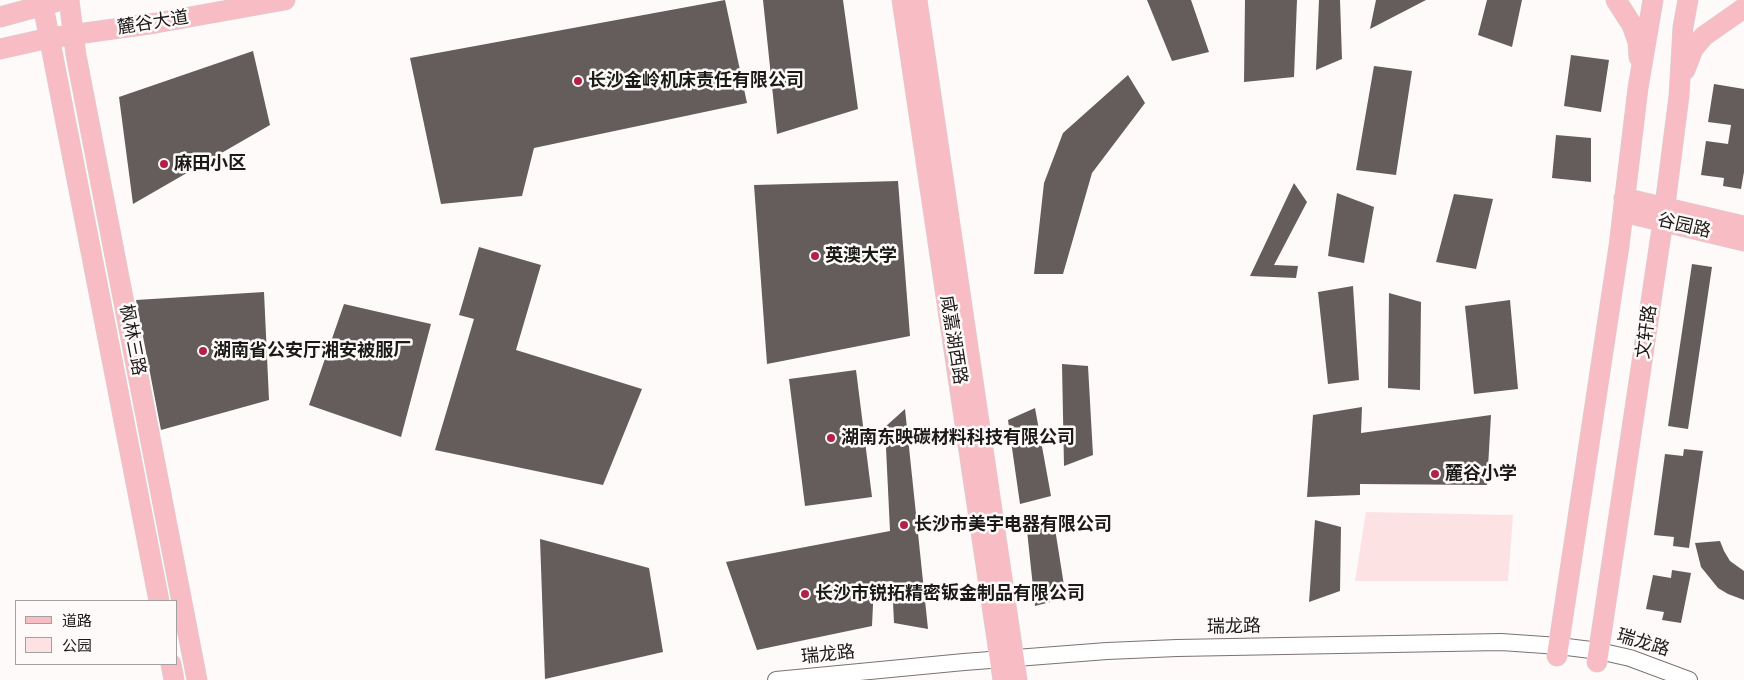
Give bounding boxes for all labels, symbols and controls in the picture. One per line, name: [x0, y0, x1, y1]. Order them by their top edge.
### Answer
street label: 麓谷大道: [116, 7, 190, 39]
place label: 长沙金岭机床责任有限公司: [588, 70, 804, 92]
marker: 长沙金岭机床责任有限公司: [572, 75, 584, 87]
place label: 麻田小区: [174, 153, 246, 175]
marker: 麻田小区: [158, 158, 170, 170]
street label: 谷园路: [1655, 209, 1713, 243]
place label: 英澳大学: [825, 245, 897, 267]
marker: 英澳大学: [809, 250, 821, 262]
street label: 咸嘉湖西路: [935, 294, 971, 386]
street label: 枫林三路: [115, 303, 149, 377]
street label: 文轩路: [1633, 304, 1661, 360]
place label: 湖南省公安厅湘安被服厂: [213, 340, 411, 362]
marker: 湖南省公安厅湘安被服厂: [197, 345, 209, 357]
place label: 湖南东映碳材料科技有限公司: [841, 427, 1075, 449]
marker: 湖南东映碳材料科技有限公司: [825, 432, 837, 444]
place label: 麓谷小学: [1445, 463, 1517, 485]
marker: 麓谷小学: [1429, 468, 1441, 480]
place label: 长沙市美宇电器有限公司: [914, 514, 1112, 536]
marker: 长沙市美宇电器有限公司: [898, 519, 910, 531]
place label: 长沙市锐拓精密钣金制品有限公司: [815, 583, 1085, 605]
marker: 长沙市锐拓精密钣金制品有限公司: [799, 588, 811, 600]
legend: [15, 600, 178, 665]
text: 道路: [62, 612, 92, 630]
street label: 瑞龙路: [1207, 616, 1261, 638]
street label: 瑞龙路: [1614, 625, 1672, 661]
text: 公园: [62, 637, 92, 655]
street label: 瑞龙路: [800, 641, 856, 669]

